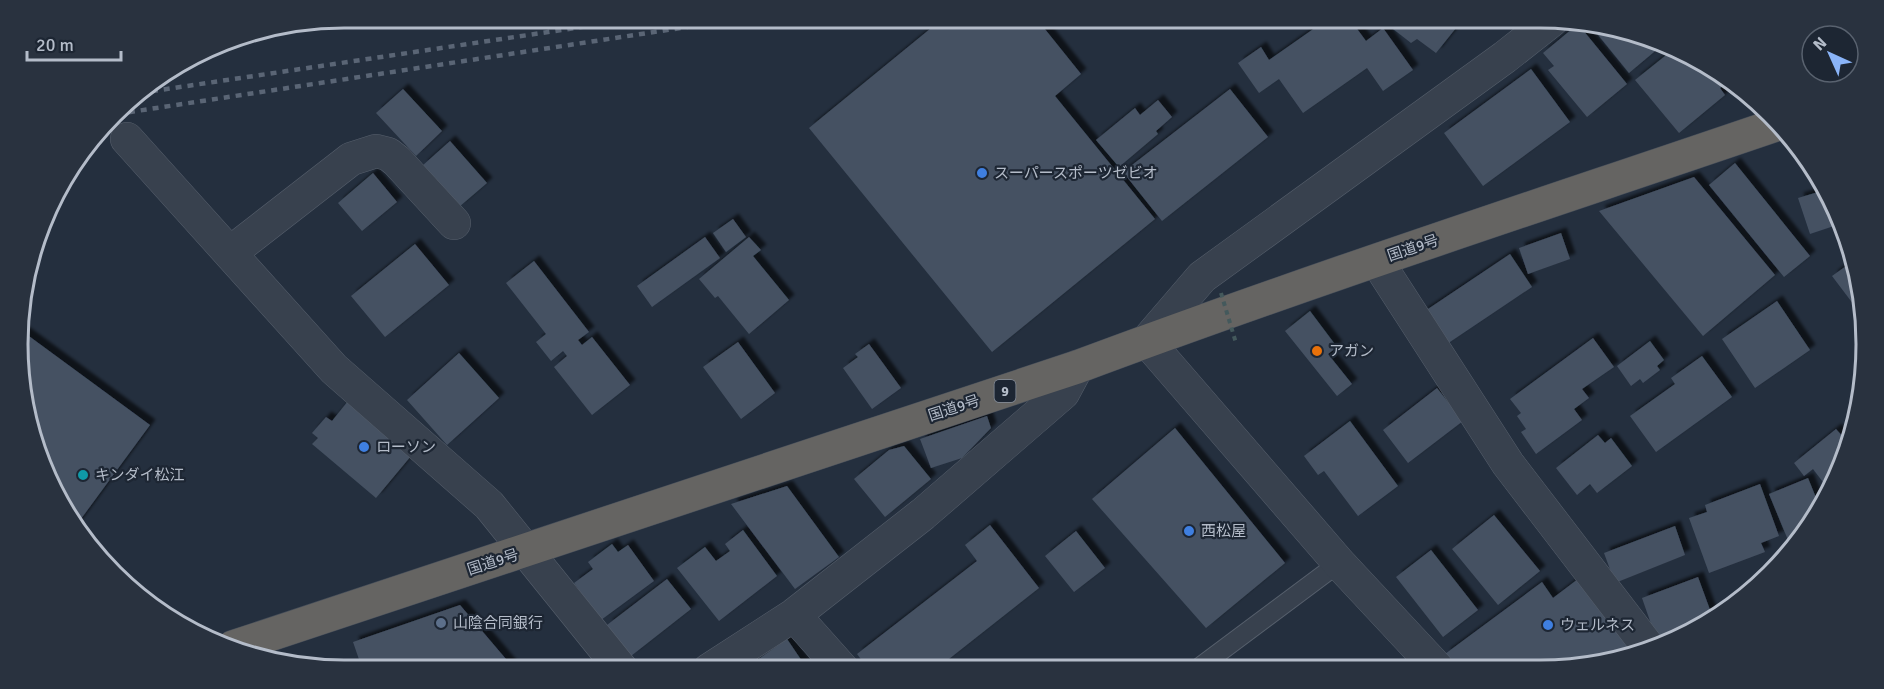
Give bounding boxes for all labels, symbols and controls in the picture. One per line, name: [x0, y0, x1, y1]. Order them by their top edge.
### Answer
scale bar: [27, 24, 122, 62]
north arrow: [1800, 24, 1860, 84]
text: N: [1809, 33, 1831, 55]
text: 20 m: [36, 34, 74, 56]
place label: スーパースポーツゼビオ: [994, 164, 1158, 182]
marker: スーパースポーツゼビオ: [975, 166, 989, 180]
street label: 国道9号: [1385, 231, 1441, 265]
place label: アガン: [1329, 342, 1374, 360]
marker: アガン: [1310, 344, 1324, 358]
road number: 9: [994, 380, 1016, 402]
street label: 国道9号: [926, 391, 982, 425]
place label: ローソン: [376, 438, 436, 456]
marker: ローソン: [357, 440, 371, 454]
place label: キンダイ松江: [95, 466, 185, 484]
marker: キンダイ松江: [76, 468, 90, 482]
place label: 西松屋: [1201, 522, 1246, 540]
marker: 西松屋: [1182, 524, 1196, 538]
street label: 国道9号: [465, 545, 521, 579]
place label: 山陰合同銀行: [453, 614, 543, 632]
marker: 山陰合同銀行: [434, 616, 448, 630]
place label: ウェルネス: [1560, 616, 1635, 634]
marker: ウェルネス: [1541, 618, 1555, 632]

